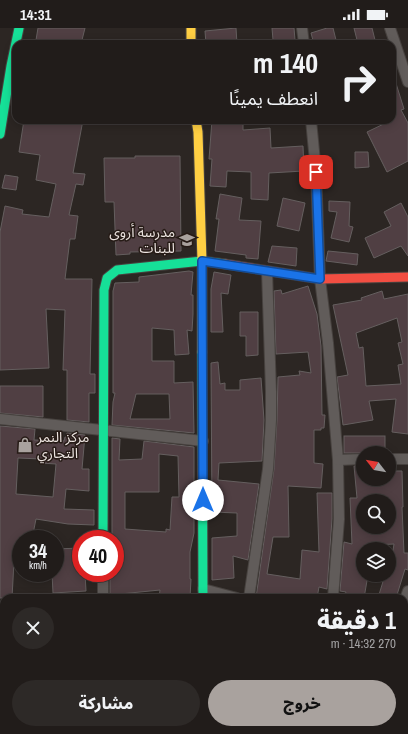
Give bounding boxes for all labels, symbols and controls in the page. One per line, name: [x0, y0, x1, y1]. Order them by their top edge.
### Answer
text: 14:31: [20, 4, 51, 25]
text: 140 m: [253, 44, 318, 82]
icon: right: [332, 56, 384, 108]
text: انعطف يمينًا: [229, 86, 318, 111]
pin: [299, 155, 333, 189]
icon: arrive: [305, 161, 327, 183]
place label: مدرسة أروى للبنات: [109, 223, 175, 257]
school or university icon: مدرسة أروى للبنات: [178, 231, 196, 249]
place label: مركز النمر التجاري: [36, 428, 89, 464]
shop icon: مركز النمر التجاري: [16, 436, 34, 454]
north arrow: [356, 446, 396, 486]
map controls: [356, 446, 396, 582]
position arrow: [182, 479, 224, 521]
button: search: [356, 494, 396, 534]
speed limit sign: 40: [72, 530, 124, 582]
text: 34: [29, 537, 47, 564]
button: layers: [356, 542, 396, 582]
text: km/h: [29, 559, 47, 572]
text: 1 دقيقة: [317, 604, 396, 636]
button: close: [12, 607, 54, 649]
text: 270 m · 14:32: [331, 635, 396, 652]
button: مشاركة: [12, 680, 200, 726]
button: خروج: [208, 680, 396, 726]

